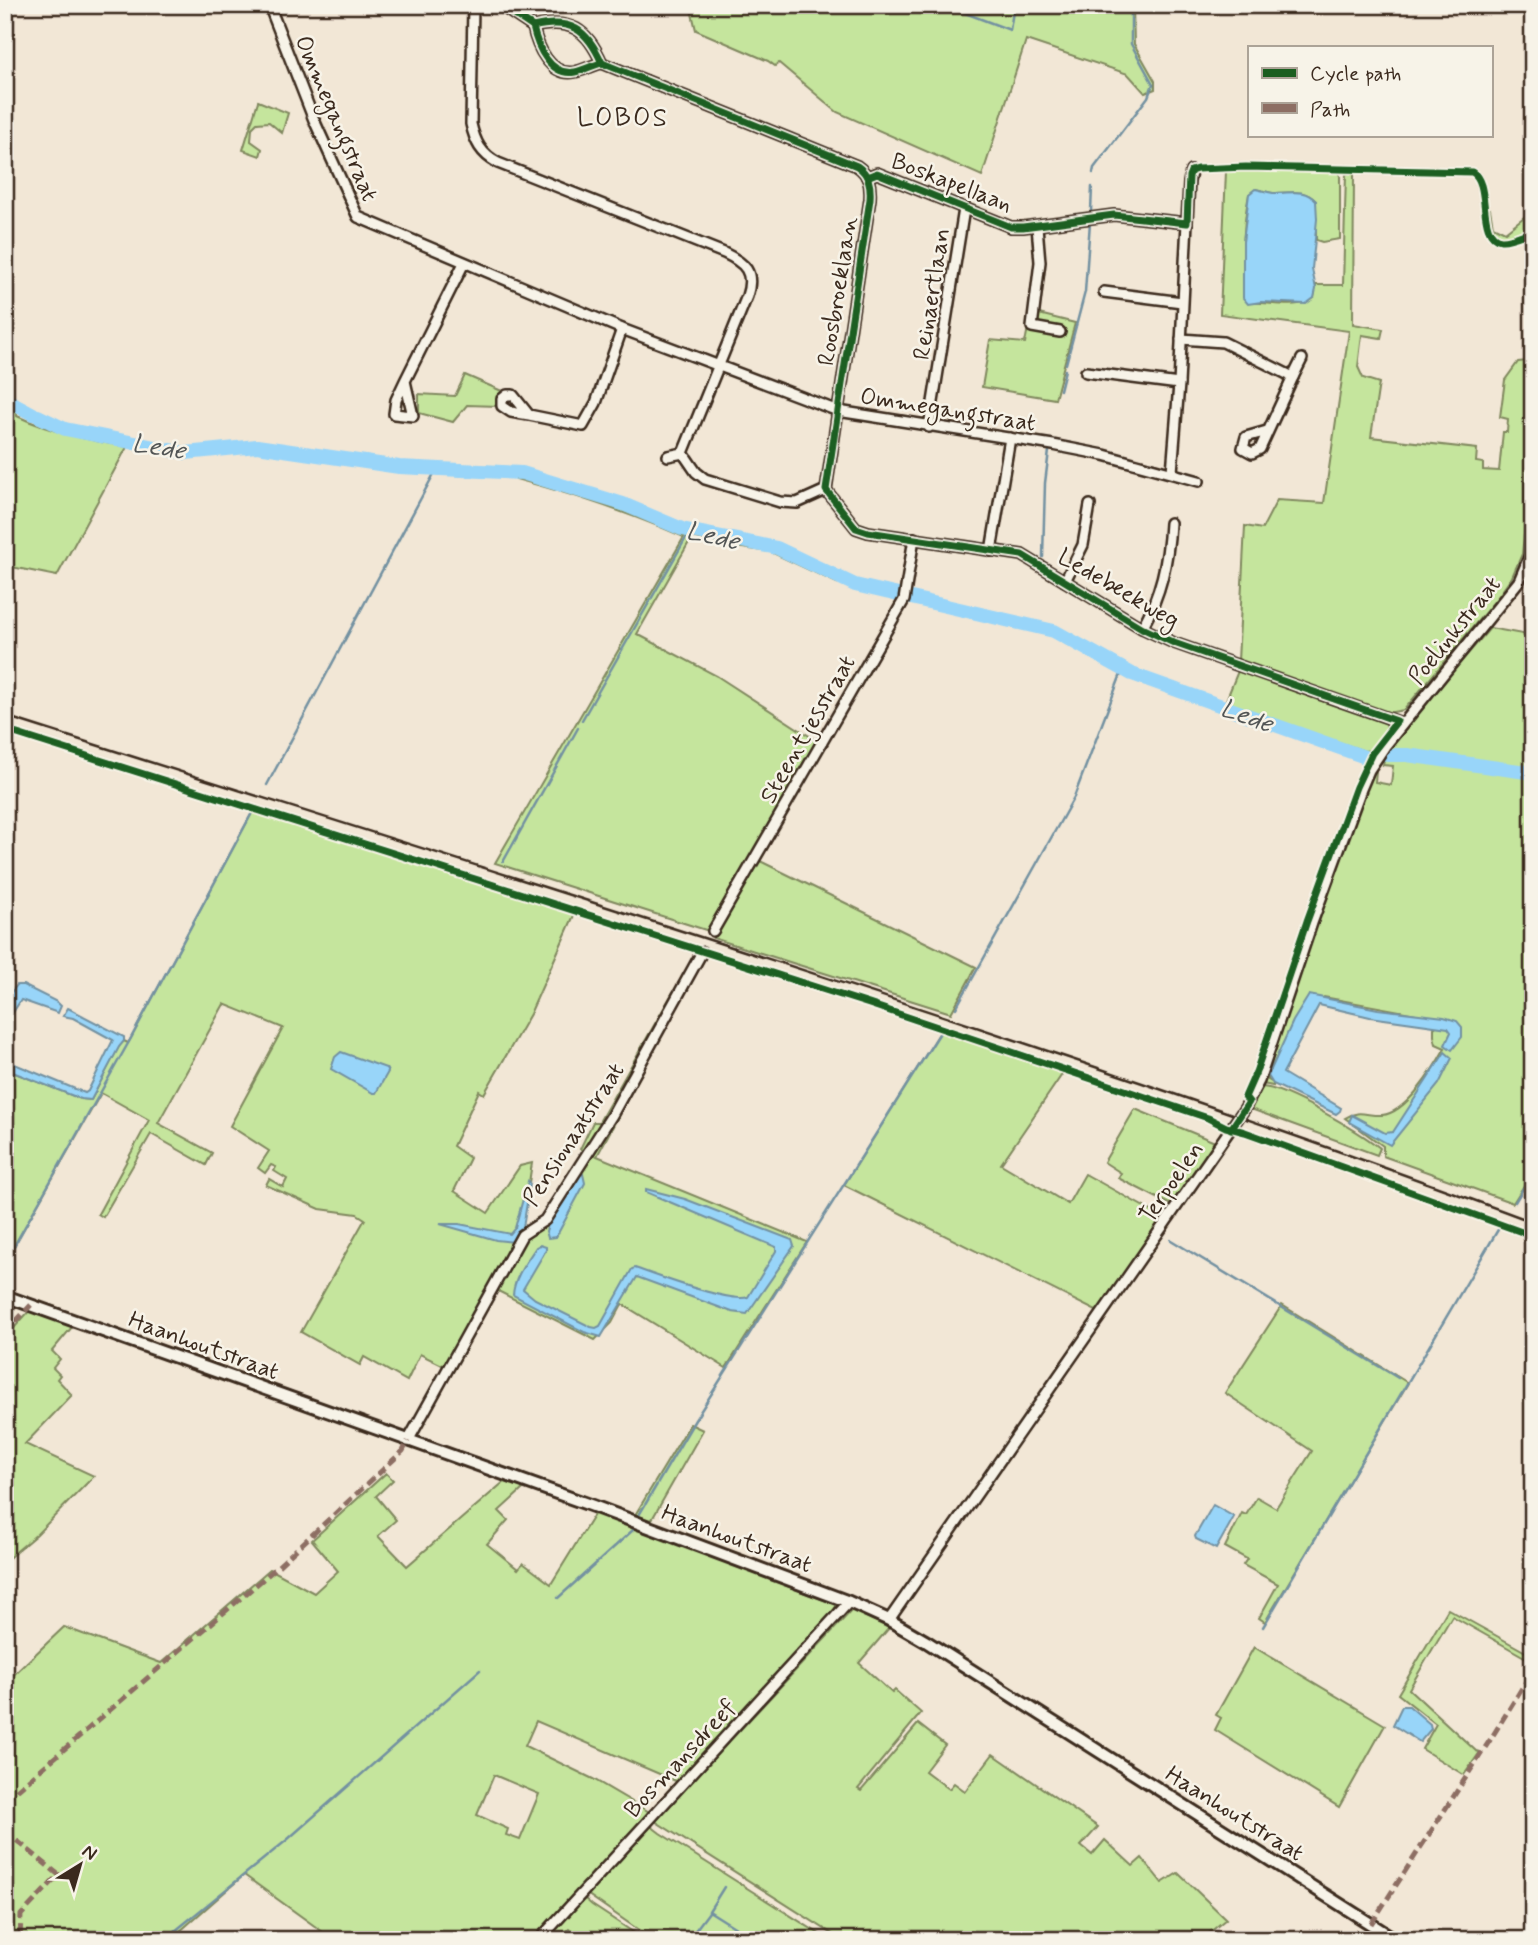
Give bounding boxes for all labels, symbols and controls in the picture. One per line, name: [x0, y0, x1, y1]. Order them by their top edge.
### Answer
street label: Ommegangstraat: [284, 31, 385, 207]
legend: [1248, 46, 1492, 136]
text: Cycle path: [1310, 60, 1401, 88]
text: Path: [1310, 96, 1350, 124]
district label: LOBOS: [577, 102, 669, 136]
street label: Boskapellaan: [886, 146, 1017, 221]
street label: Roosbroeklaan: [811, 214, 866, 368]
street label: Reinaertlaan: [907, 226, 958, 362]
street label: Ommegangstraat: [857, 381, 1038, 443]
water label: Lede: [130, 427, 189, 469]
water label: Lede: [683, 514, 744, 560]
street label: Ledebeekweg: [1051, 542, 1185, 638]
street label: Poelinkstraat: [1402, 570, 1508, 692]
street label: Steentjesstraat: [753, 650, 863, 809]
water label: Lede: [1215, 692, 1279, 742]
street label: Pensionaatstraat: [516, 1057, 632, 1212]
street label: Terpoelen: [1133, 1136, 1212, 1230]
street label: Haanhoutstraat: [124, 1305, 283, 1388]
street label: Haanhoutstraat: [657, 1498, 816, 1581]
street label: Bosmansdreef: [618, 1693, 744, 1825]
street label: Haanhoutstraat: [1159, 1759, 1309, 1869]
north arrow: [46, 1829, 116, 1899]
text: N: [77, 1839, 102, 1866]

